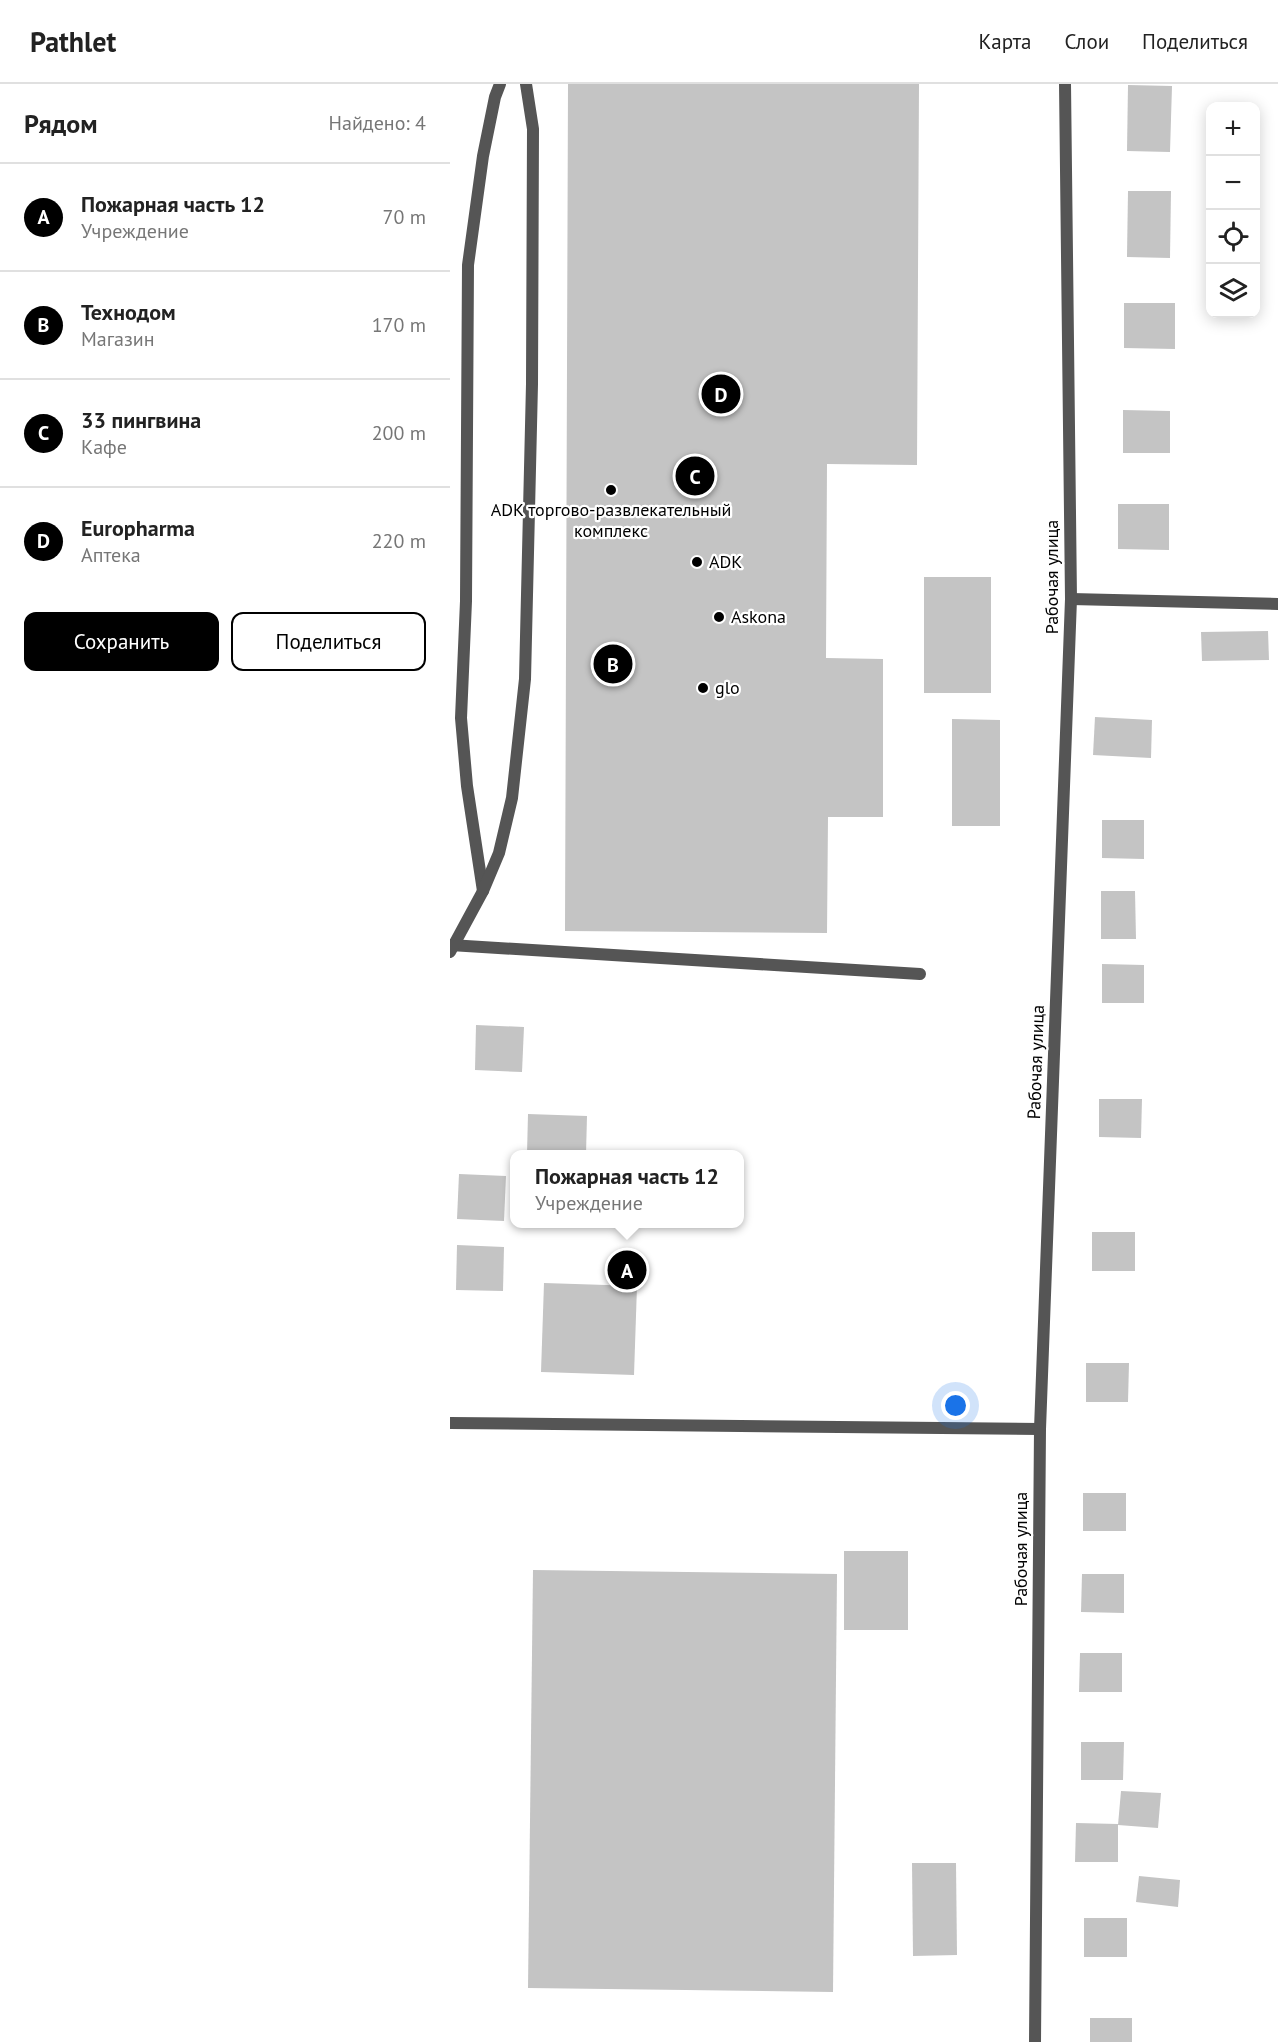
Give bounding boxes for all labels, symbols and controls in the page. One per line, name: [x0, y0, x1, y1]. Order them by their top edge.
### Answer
text: Pathlet: [30, 23, 116, 60]
text: Карта: [978, 28, 1031, 55]
text: Слои: [1064, 28, 1109, 55]
text: Поделиться: [1142, 28, 1248, 55]
map controls: [1206, 102, 1260, 318]
button: +: [1206, 102, 1260, 156]
text: Рядом: [24, 107, 98, 140]
text: Найдено: 4: [329, 110, 426, 136]
button: −: [1206, 156, 1260, 210]
text: Пожарная часть 12: [81, 190, 265, 218]
text: A: [37, 204, 50, 230]
text: 70 m: [383, 204, 426, 230]
button: locate: [1206, 210, 1260, 264]
text: Учреждение: [81, 218, 189, 244]
button: layers: [1206, 264, 1260, 318]
text: Технодом: [81, 298, 176, 326]
text: B: [38, 312, 49, 338]
text: 170 m: [372, 312, 426, 338]
text: Магазин: [81, 326, 155, 352]
pin: D: [702, 372, 740, 416]
text: 33 пингвина: [81, 406, 201, 434]
text: C: [38, 420, 49, 446]
text: 200 m: [372, 420, 426, 446]
text: Кафе: [81, 434, 127, 460]
pin: C: [676, 454, 714, 498]
marker: ADK торгово-развлекательный комплекс: [604, 483, 618, 497]
place label: ADK торгово-развлекательный комплекс: [491, 498, 731, 542]
text: Europharma: [81, 514, 195, 542]
street label: Рабочая улица: [1040, 520, 1063, 634]
text: D: [37, 528, 50, 554]
text: 220 m: [372, 528, 426, 554]
text: Аптека: [81, 542, 141, 568]
place label: ADK: [709, 550, 742, 573]
marker: ADK: [690, 555, 704, 569]
place label: Askona: [731, 605, 786, 628]
marker: Askona: [712, 610, 726, 624]
button: Сохранить: [24, 612, 219, 671]
button: Поделиться: [231, 612, 426, 671]
pin: B: [594, 642, 632, 686]
place label: glo: [715, 676, 740, 699]
marker: glo: [696, 681, 710, 695]
street label: Рабочая улица: [1022, 1004, 1049, 1120]
popup: [510, 1150, 744, 1228]
text: Пожарная часть 12: [535, 1162, 719, 1190]
text: Учреждение: [535, 1190, 643, 1216]
pin: A: [608, 1248, 646, 1292]
your location: [941, 1391, 970, 1420]
street label: Рабочая улица: [1009, 1492, 1032, 1606]

